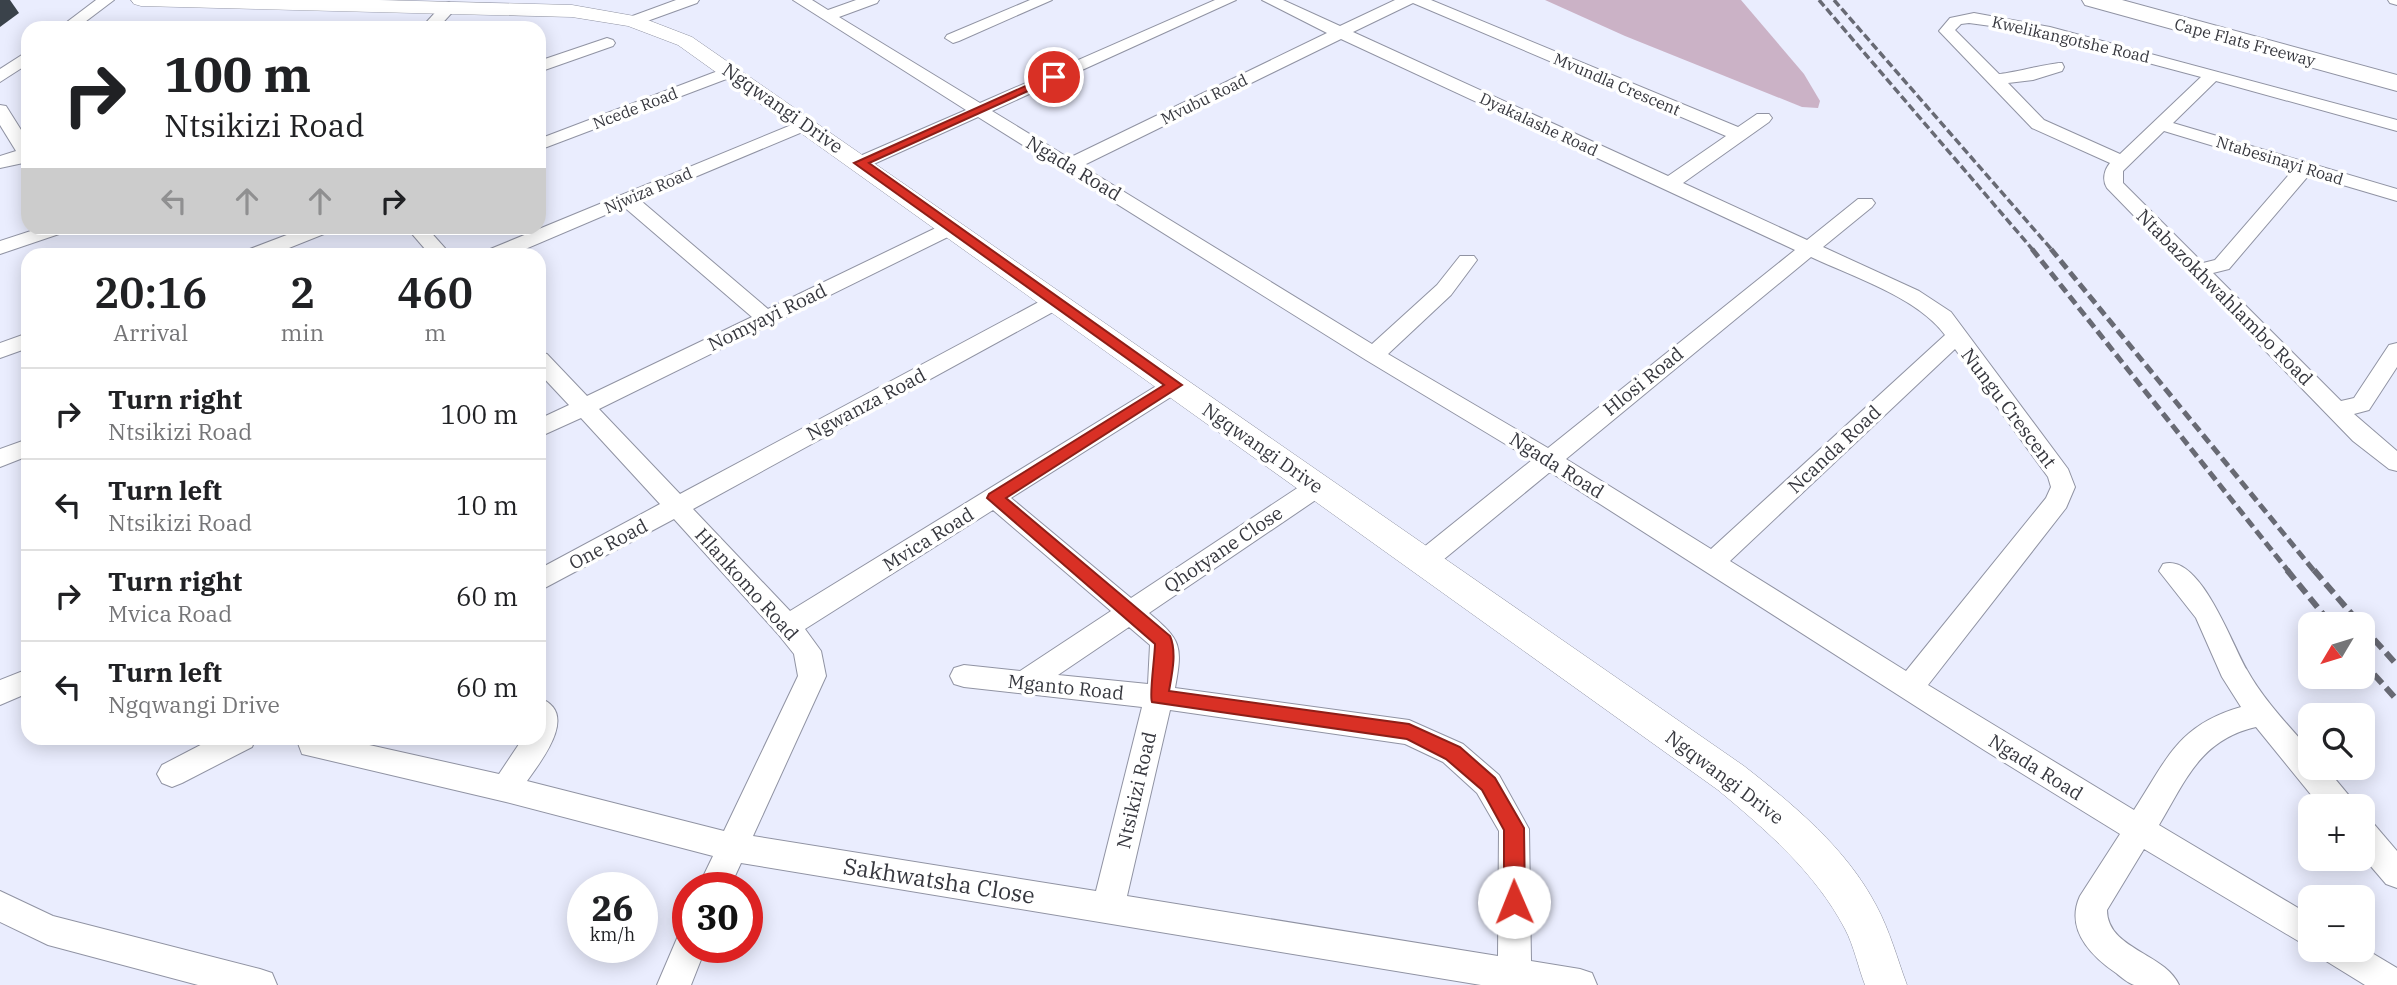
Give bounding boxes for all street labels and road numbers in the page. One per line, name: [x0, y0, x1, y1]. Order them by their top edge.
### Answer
street label: Kwelikangotshe Road: [1990, 11, 2152, 67]
street label: Cape Flats Freeway: [2172, 14, 2318, 71]
street label: Mvundla Crescent: [1551, 48, 1684, 120]
street label: Ngqwangi Drive: [718, 57, 848, 159]
street label: Mvubu Road: [1157, 69, 1251, 129]
street label: Ncede Road: [590, 83, 681, 133]
street label: Dyakalashe Road: [1477, 88, 1602, 160]
street label: Ngada Road: [1022, 130, 1126, 206]
street label: Ntabesinayi Road: [2214, 131, 2346, 189]
street label: Njwiza Road: [601, 162, 695, 217]
street label: Ntabazokhwahlambo Road: [2132, 204, 2318, 390]
street label: Nomyayi Road: [704, 278, 830, 356]
street label: Hlosi Road: [1598, 341, 1688, 421]
street label: Nungu Crescent: [1956, 343, 2062, 473]
street label: Ngwanza Road: [802, 362, 930, 446]
street label: Ngqwangi Drive: [1198, 397, 1328, 499]
street label: Ncanda Road: [1782, 400, 1886, 498]
street label: Ngada Road: [1505, 427, 1609, 503]
street label: Qhotyane Close: [1159, 500, 1287, 598]
street label: Mvica Road: [878, 502, 978, 576]
street label: One Road: [565, 513, 651, 575]
street label: Hlankomo Road: [690, 523, 804, 645]
street label: Mganto Road: [1007, 669, 1125, 705]
street label: Ngqwangi Drive: [1661, 725, 1789, 829]
street label: Ntsikizi Road: [1111, 729, 1161, 851]
street label: Ngada Road: [1984, 729, 2088, 805]
street label: Sakhwatsha Close: [841, 850, 1037, 910]

